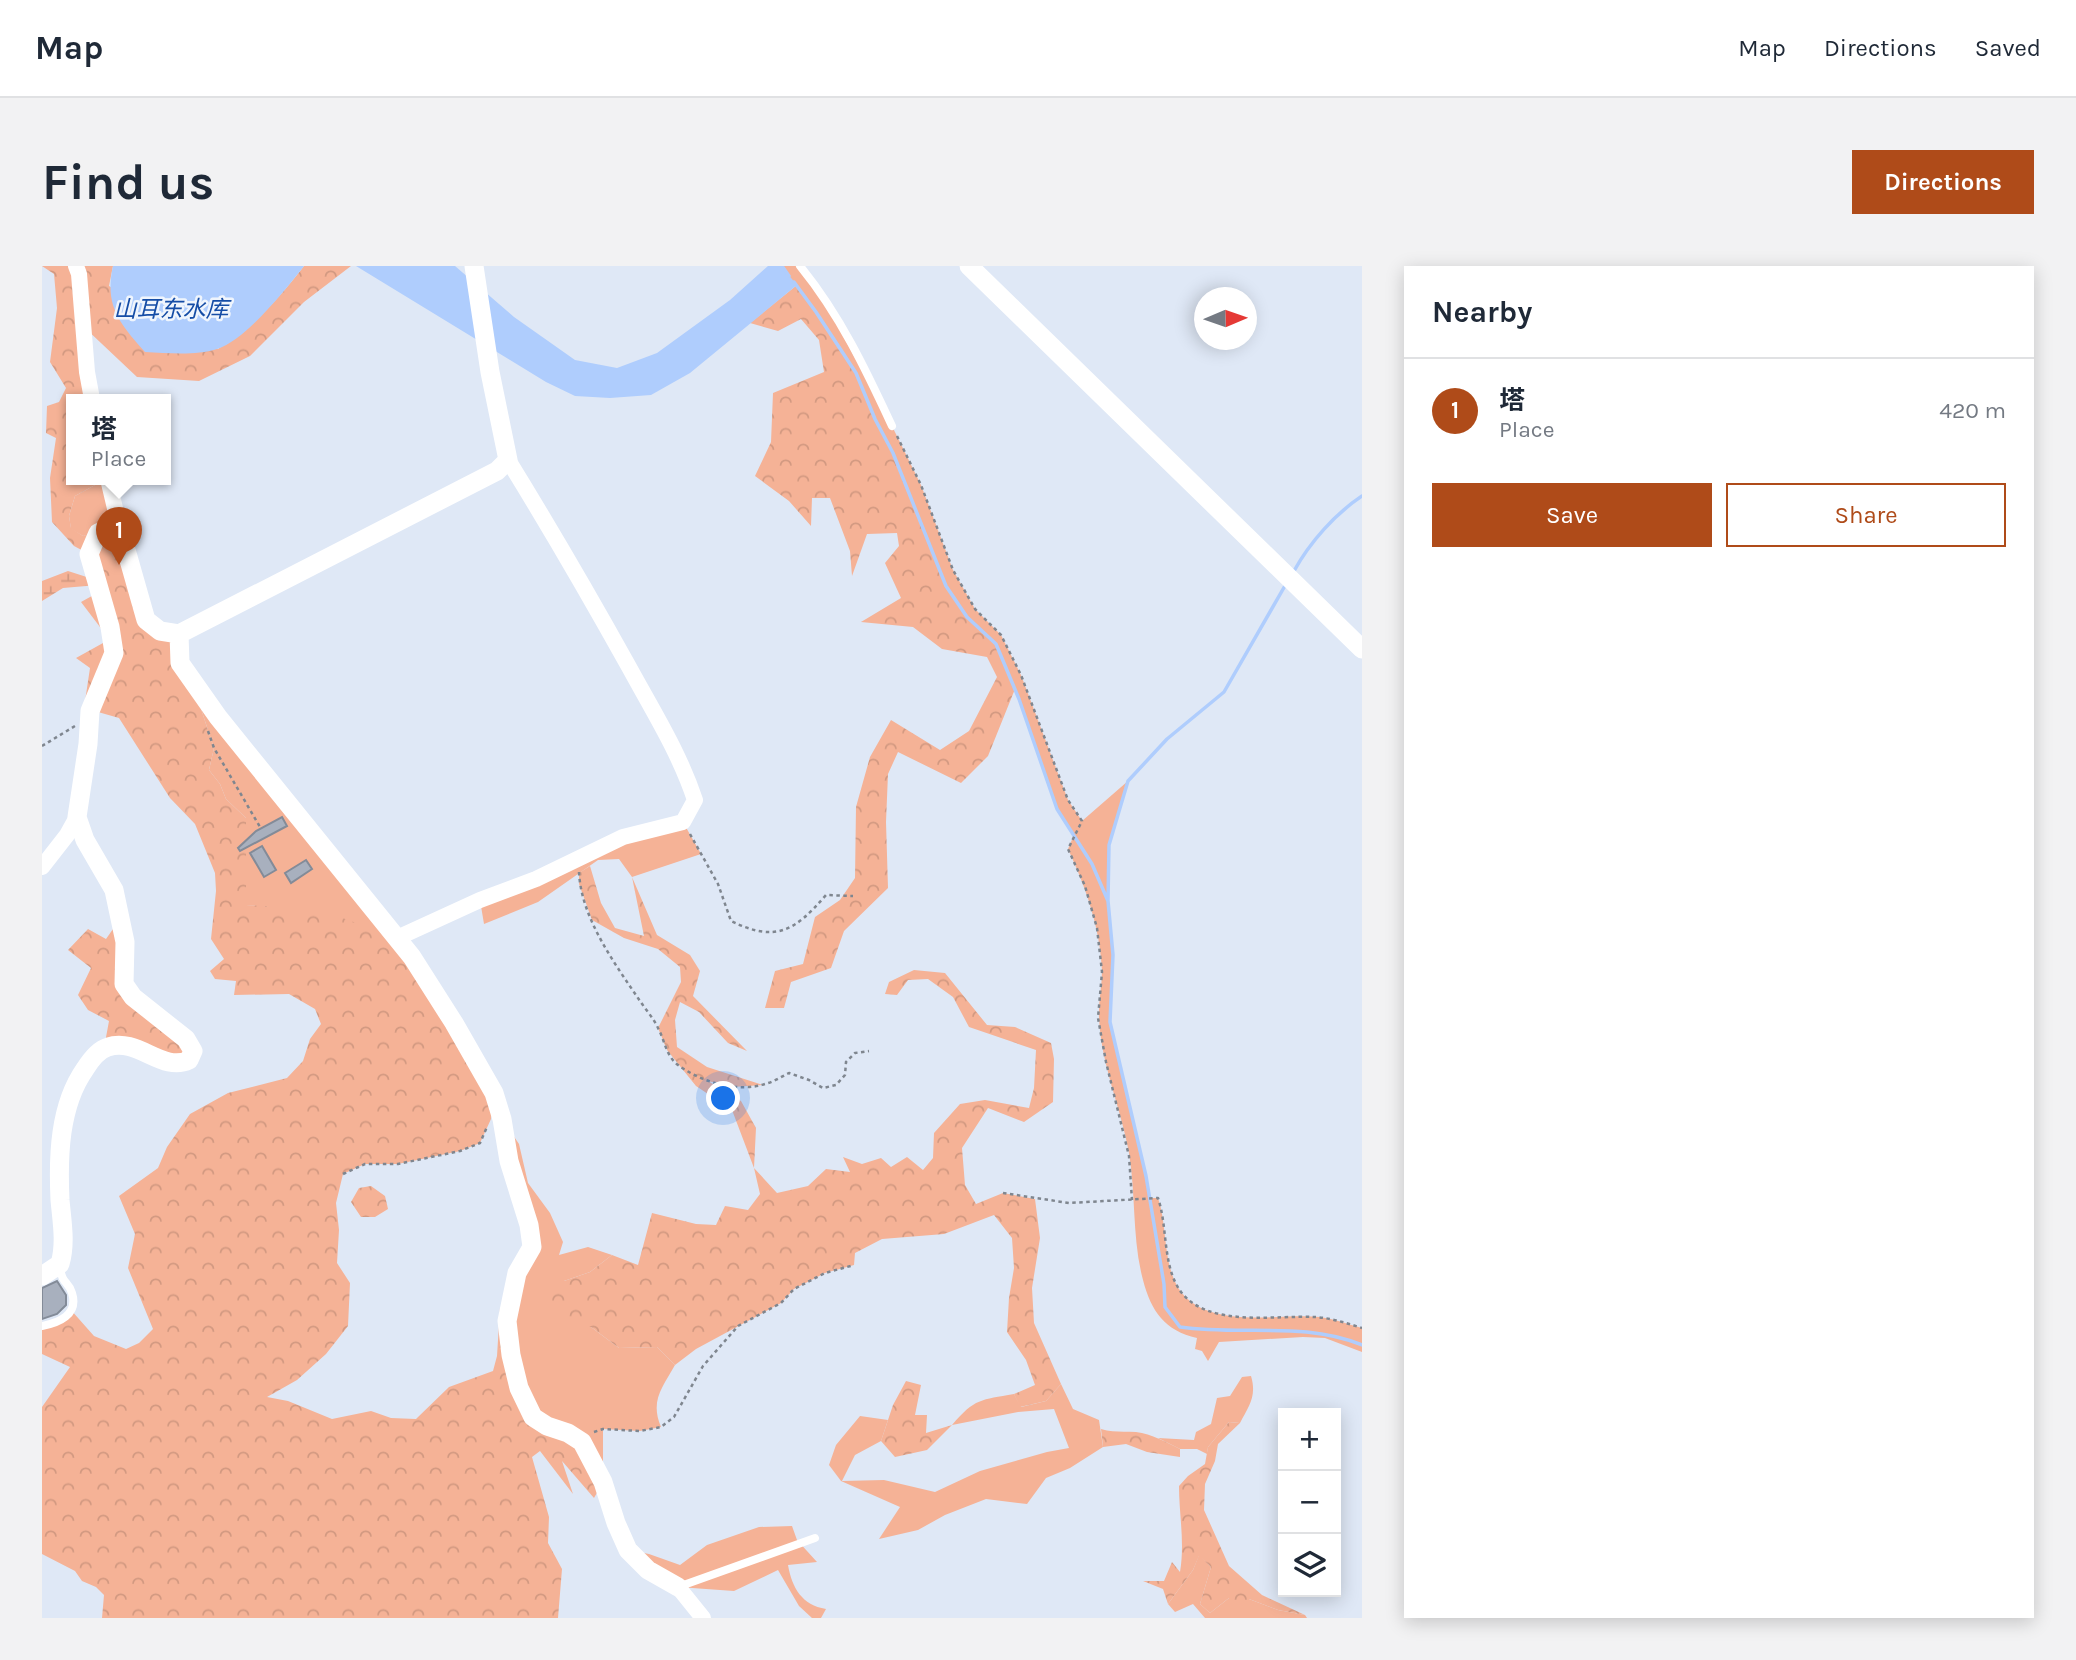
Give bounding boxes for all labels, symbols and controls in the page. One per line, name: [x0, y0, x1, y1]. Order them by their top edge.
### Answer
text: Map: [35, 29, 103, 67]
text: Map: [1738, 34, 1786, 62]
text: Directions: [1824, 34, 1937, 62]
text: Saved: [1975, 34, 2041, 62]
button: Directions: [1852, 150, 2034, 214]
text: Find us: [42, 154, 214, 211]
north arrow: [1194, 287, 1257, 350]
text: Nearby: [1432, 294, 1532, 330]
water label: 山耳东水库: [114, 296, 233, 323]
text: 塔: [1499, 385, 1525, 416]
popup: [66, 394, 171, 485]
text: 1: [1451, 397, 1459, 424]
text: 420 m: [1939, 397, 2006, 424]
text: 塔: [91, 414, 117, 445]
text: Place: [1499, 416, 1555, 443]
text: Place: [91, 445, 146, 472]
button: Save: [1432, 483, 1712, 547]
button: Share: [1726, 483, 2006, 547]
pin: 1: [96, 507, 142, 565]
your location: [706, 1081, 740, 1115]
map controls: [1278, 1408, 1341, 1597]
button: +: [1278, 1408, 1341, 1471]
button: −: [1278, 1471, 1341, 1534]
button: layers: [1278, 1534, 1341, 1597]

